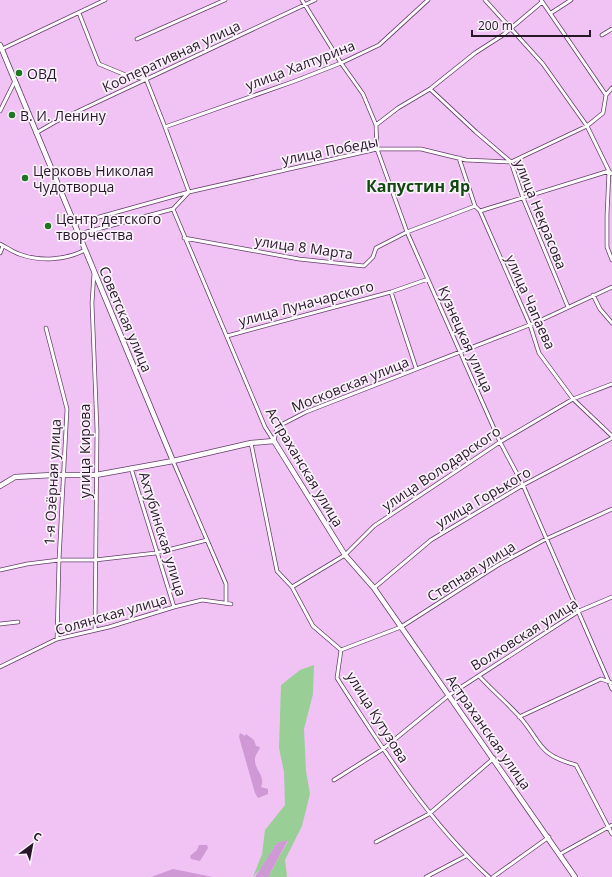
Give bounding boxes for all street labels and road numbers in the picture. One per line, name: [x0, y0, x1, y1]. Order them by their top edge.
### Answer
street label: Кооперативная улица: [99, 16, 243, 96]
street label: улица Халтурина: [243, 35, 357, 95]
street label: улица Победы: [280, 131, 380, 169]
street label: улица Некрасова: [510, 156, 572, 272]
street label: улица 8 Марта: [254, 231, 354, 263]
street label: улица Чапаева: [502, 252, 560, 352]
street label: Советская улица: [95, 263, 157, 375]
street label: улица Луначарского: [236, 276, 376, 330]
street label: Кузнецкая улица: [434, 283, 498, 395]
street label: Московская улица: [288, 352, 412, 416]
street label: улица Кирова: [75, 404, 94, 498]
street label: Астраханская улица: [262, 404, 348, 530]
street label: 1-я Озёрная улица: [39, 418, 65, 546]
street label: улица Володарского: [378, 421, 504, 515]
street label: улица Горького: [432, 462, 534, 532]
street label: Ахтубинская улица: [135, 469, 191, 599]
street label: Степная улица: [423, 536, 519, 606]
street label: Солянская улица: [53, 589, 169, 639]
street label: Волховская улица: [467, 593, 581, 675]
street label: улица Кутузова: [342, 668, 414, 766]
street label: Астраханская улица: [442, 671, 536, 793]

